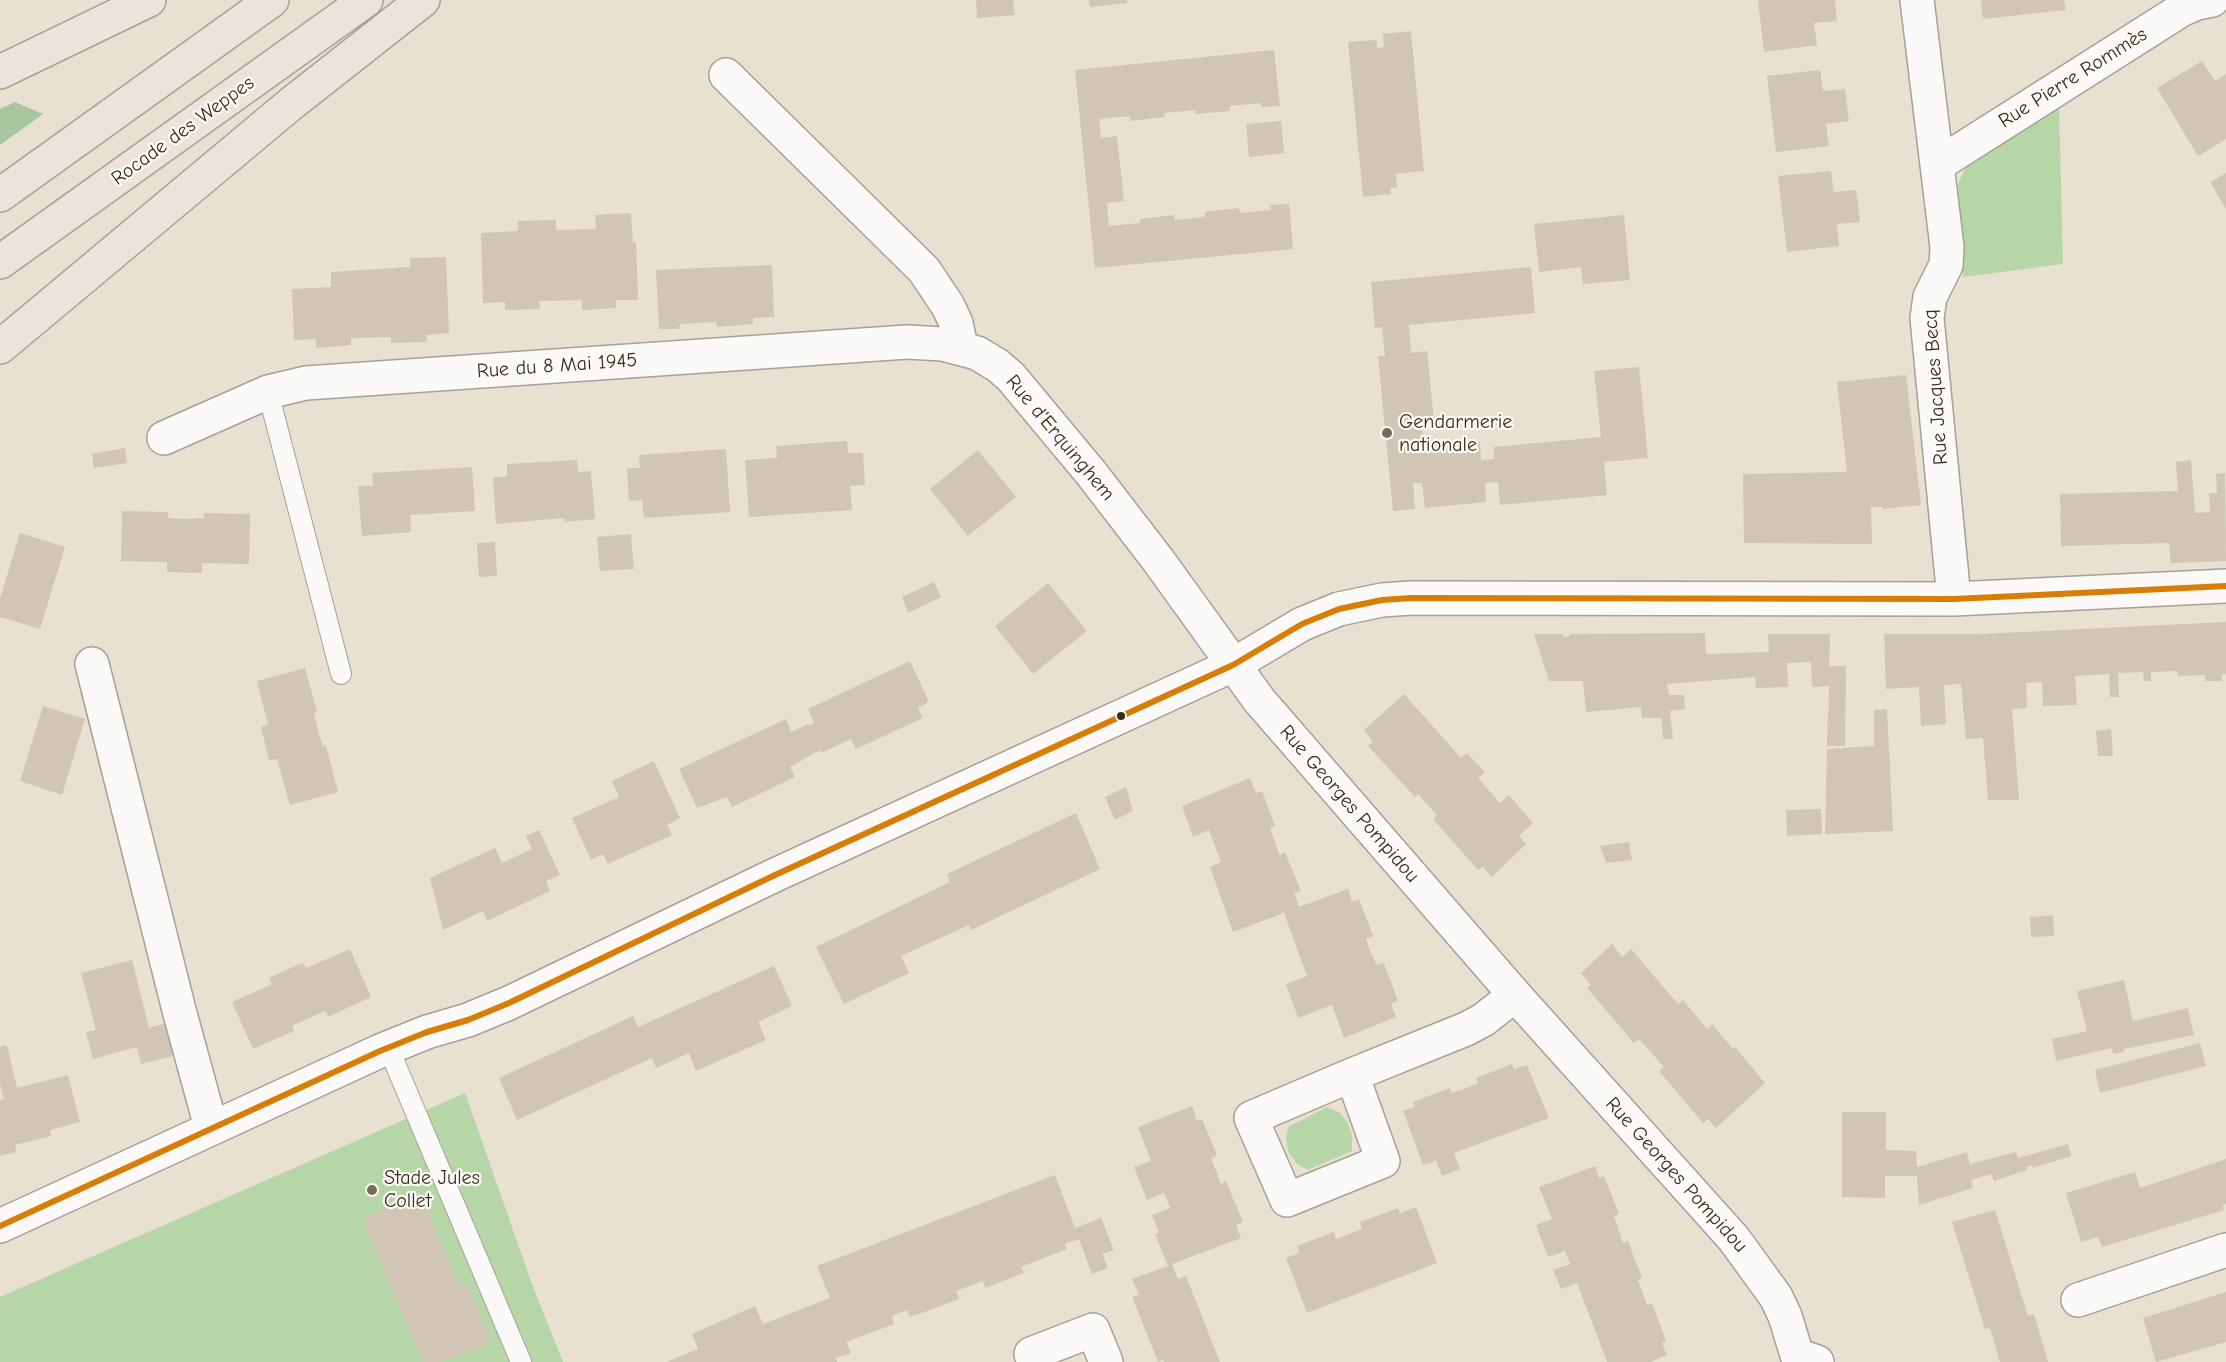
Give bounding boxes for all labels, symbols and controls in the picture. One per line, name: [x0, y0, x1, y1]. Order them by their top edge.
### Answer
street label: Rue Pierre Rommès: [1994, 23, 2152, 133]
street label: Rocade des Weppes: [107, 71, 259, 191]
street label: Rue Jacques Becq: [1919, 308, 1953, 466]
street label: Rue du 8 Mai 1945: [476, 348, 638, 384]
street label: Rue d'Erquinghem: [1000, 370, 1120, 506]
place label: Gendarmerie nationale: [1399, 410, 1512, 457]
marker: Gendarmerie nationale: [1380, 426, 1394, 440]
unlabelled marker: [1115, 710, 1127, 722]
street label: Rue Georges Pompidou: [1274, 720, 1424, 888]
street label: Rue Georges Pompidou: [1600, 1092, 1752, 1258]
place label: Stade Jules Collet: [384, 1166, 480, 1213]
marker: Stade Jules Collet: [365, 1183, 379, 1197]

